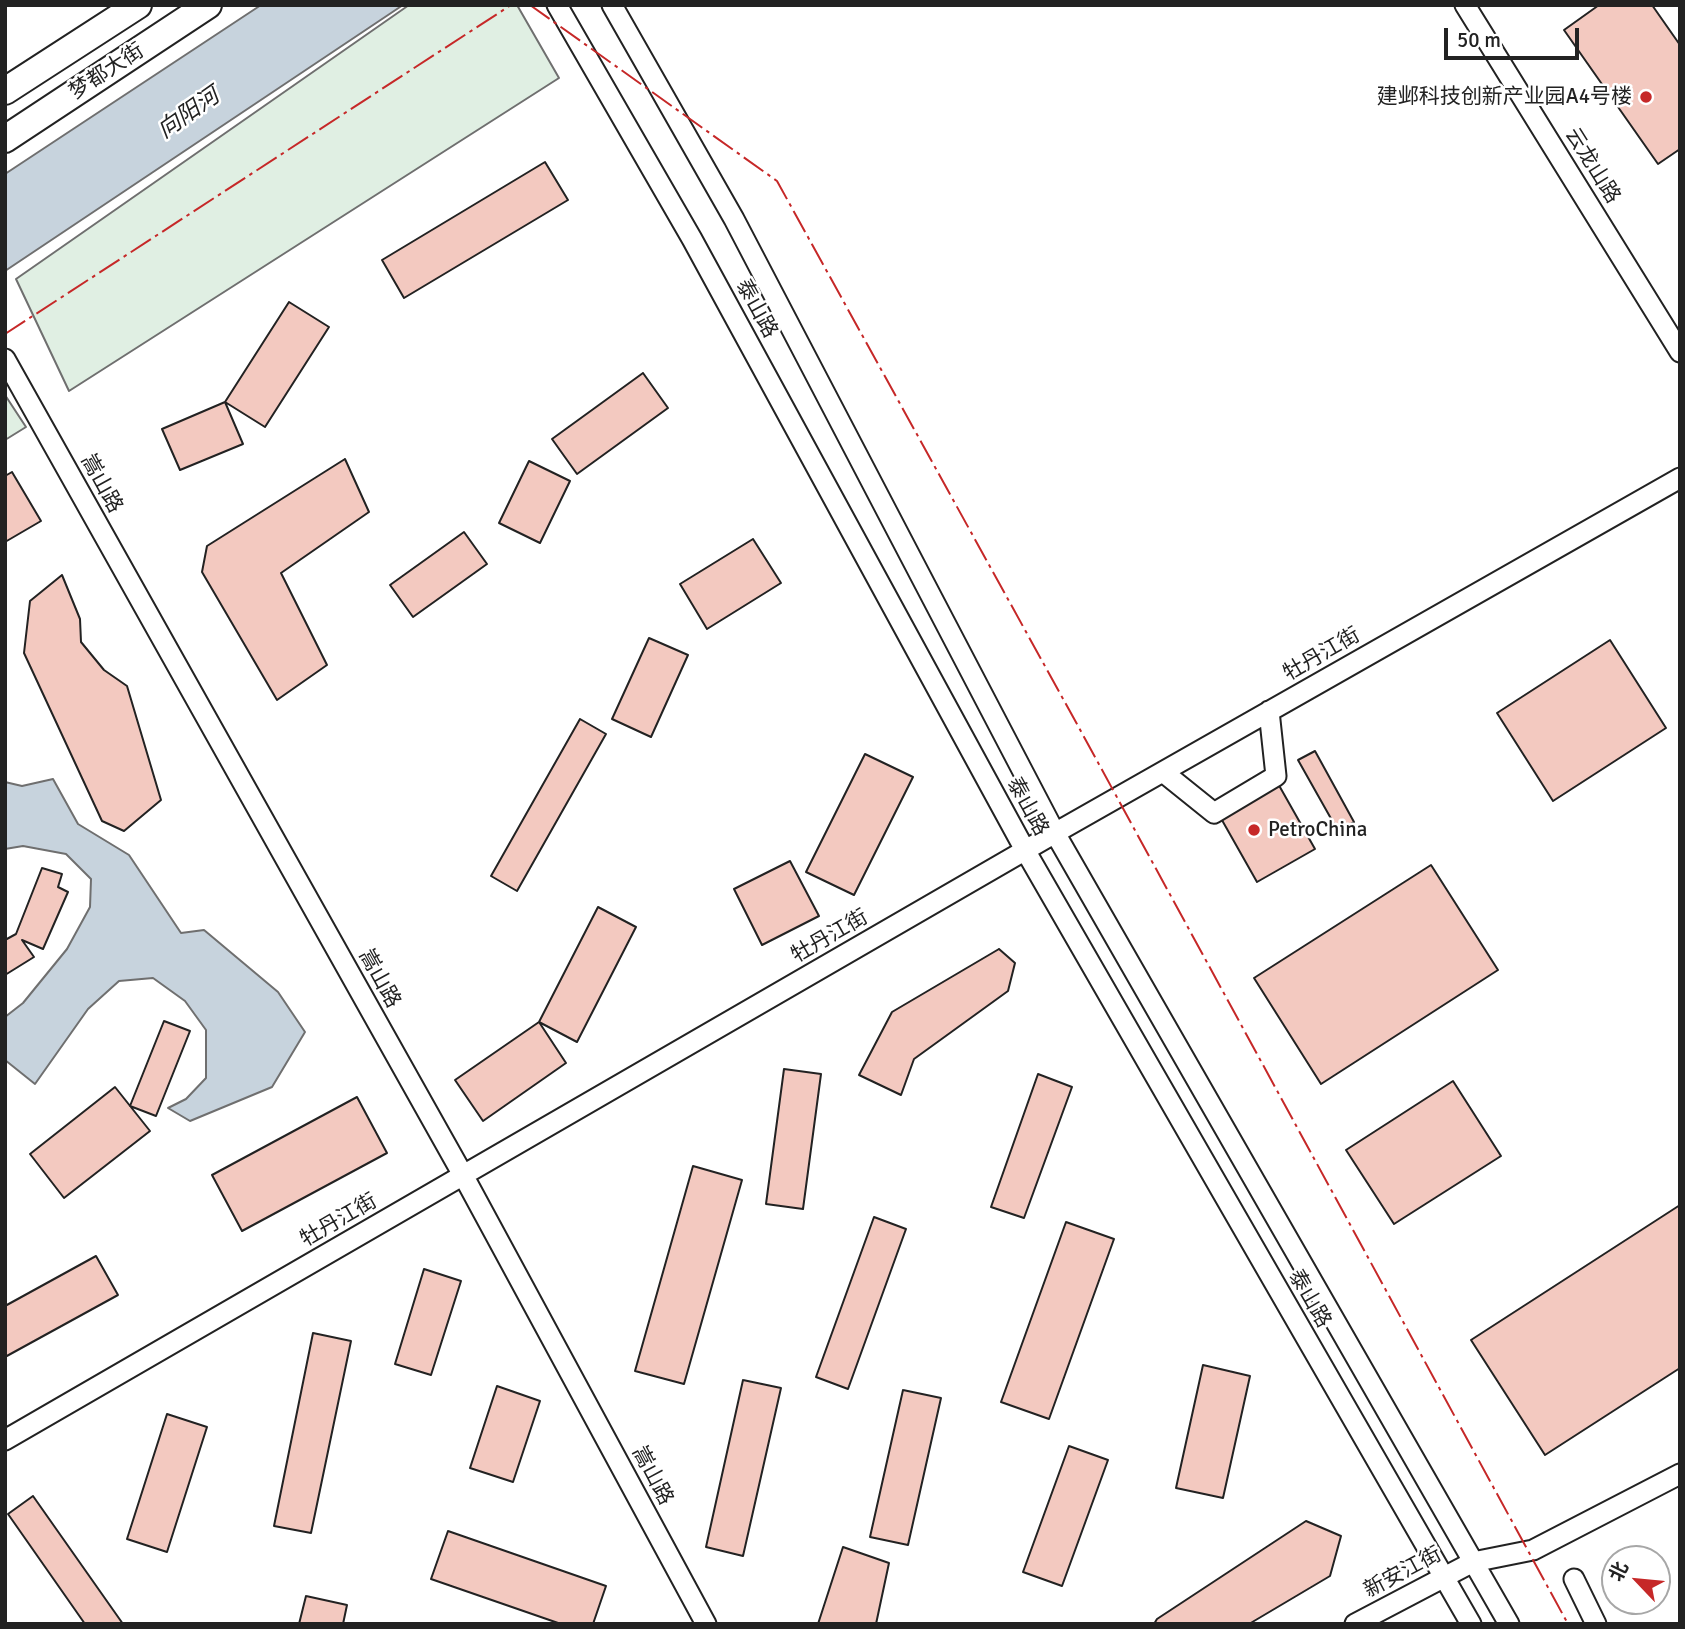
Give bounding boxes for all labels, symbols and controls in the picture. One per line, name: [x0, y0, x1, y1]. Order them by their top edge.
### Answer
scale bar: [1447, 14, 1582, 58]
text: 50 m: [1457, 27, 1501, 53]
street label: 梦都大街: [65, 39, 149, 105]
water label: 向阳河: [153, 83, 225, 145]
place label: 建邺科技创新产业园A4号楼: [1377, 84, 1632, 110]
marker: 建邺科技创新产业园A4号楼: [1638, 89, 1654, 105]
street label: 云龙山路: [1559, 124, 1625, 208]
street label: 泰山路: [730, 275, 782, 343]
street label: 嵩山路: [75, 450, 127, 518]
street label: 牡丹江街: [1279, 623, 1365, 687]
street label: 泰山路: [1001, 773, 1053, 841]
place label: PetroChina: [1268, 817, 1367, 843]
marker: PetroChina: [1246, 822, 1262, 838]
street label: 牡丹江街: [787, 905, 873, 969]
street label: 嵩山路: [353, 945, 405, 1013]
street label: 牡丹江街: [296, 1189, 382, 1253]
street label: 泰山路: [1282, 1265, 1336, 1333]
street label: 嵩山路: [626, 1442, 678, 1510]
street label: 新安江街: [1360, 1542, 1446, 1604]
north arrow: [1601, 1545, 1671, 1615]
text: 北: [1604, 1558, 1634, 1585]

